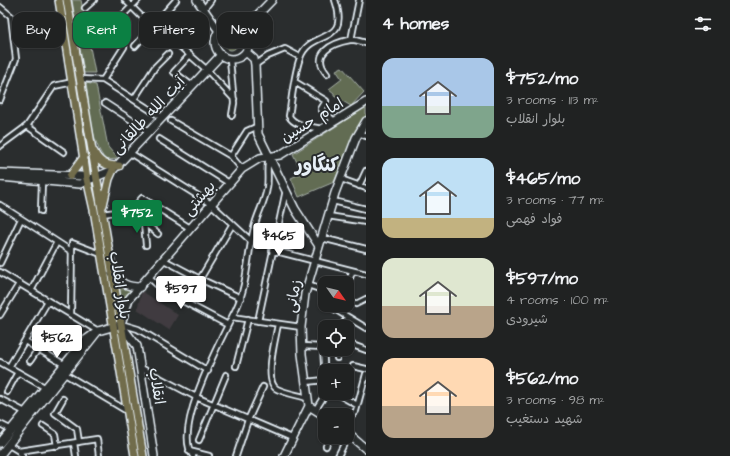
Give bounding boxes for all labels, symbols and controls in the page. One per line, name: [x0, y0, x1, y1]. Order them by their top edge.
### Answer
chip: Buy: [12, 12, 65, 48]
chip: Rent: [73, 12, 131, 48]
chip: Filters: [139, 12, 209, 48]
chip: New: [217, 12, 273, 48]
text: 4 homes: [382, 12, 449, 36]
icon: filters: [692, 13, 714, 35]
text: $752/mo: [506, 67, 578, 91]
street label: آیت الله طالقانی: [107, 71, 191, 159]
icon: home: [414, 74, 462, 122]
text: 3 rooms · 113 m²: [506, 91, 599, 109]
street label: امام حسین: [277, 93, 348, 148]
text: بلوار انقلاب: [506, 110, 565, 128]
district label: کنگاور: [293, 152, 339, 179]
text: $465/mo: [506, 167, 580, 191]
icon: home: [414, 174, 462, 222]
street label: بهشتی: [178, 176, 221, 220]
text: 3 rooms · 77 m²: [506, 191, 605, 209]
pin: $752: [113, 200, 161, 234]
text: $752: [121, 204, 153, 222]
text: فواد فهمی: [506, 210, 562, 228]
pin: $465: [255, 223, 303, 257]
text: $465: [262, 227, 296, 245]
street label: بلوار انقلاب: [104, 250, 135, 320]
text: $597/mo: [506, 267, 578, 291]
icon: home: [414, 274, 462, 322]
pin: $597: [157, 276, 205, 310]
north arrow: [318, 276, 354, 312]
map controls: [318, 276, 354, 444]
street label: زمانی: [280, 278, 307, 315]
text: $597: [165, 280, 197, 298]
text: 4 rooms · 100 m²: [506, 291, 609, 309]
text: شیرودی: [506, 310, 548, 328]
button: locate: [318, 320, 354, 356]
pin: $562: [33, 325, 81, 359]
text: $562: [41, 329, 73, 347]
button: +: [318, 364, 354, 400]
street label: انقلاب: [143, 366, 170, 406]
text: $562/mo: [506, 367, 578, 391]
icon: home: [414, 374, 462, 422]
text: 3 rooms · 98 m²: [506, 391, 605, 409]
button: −: [318, 408, 354, 444]
text: شهید دستغیب: [506, 410, 583, 428]

